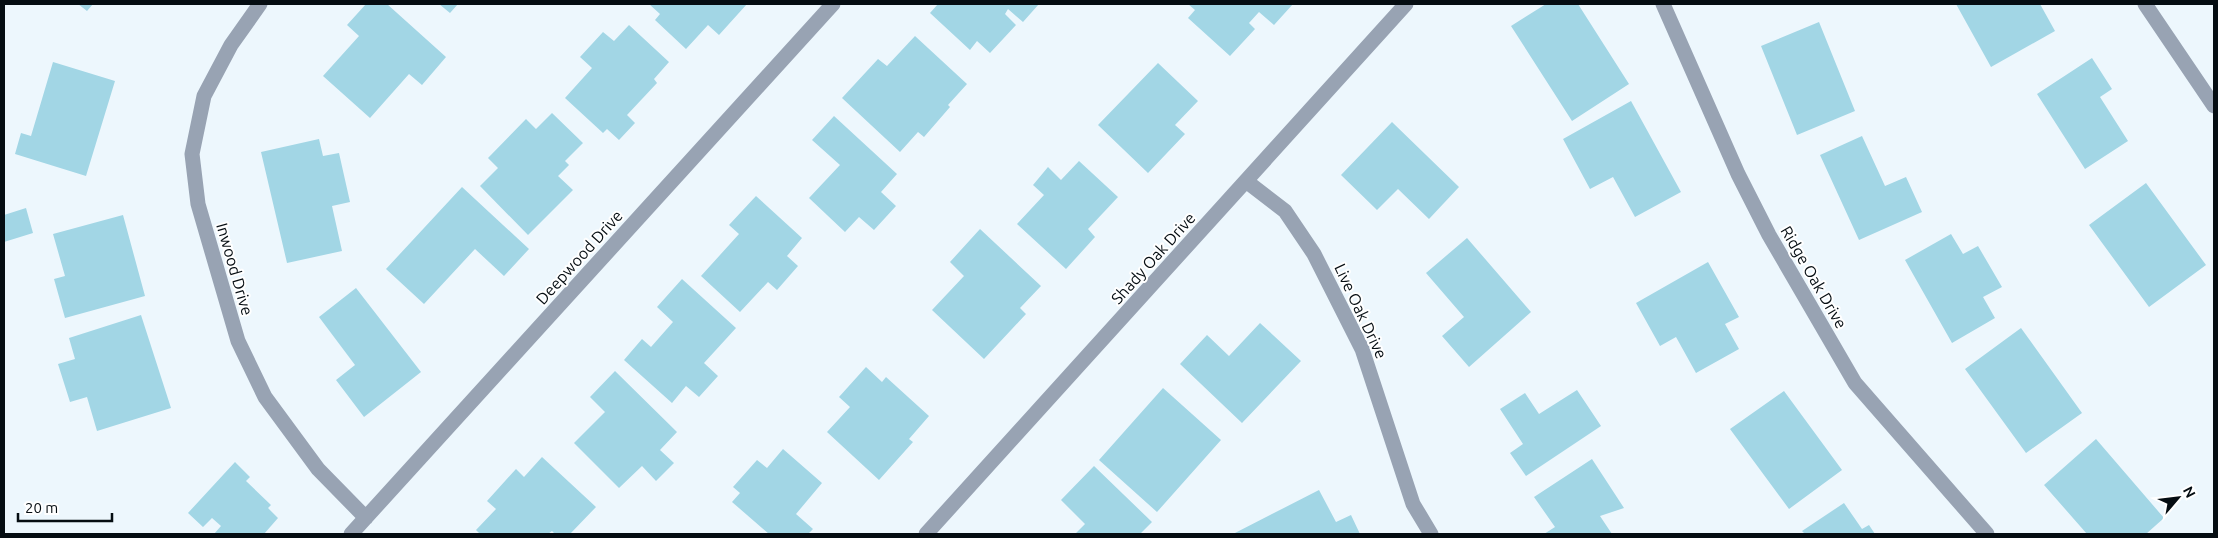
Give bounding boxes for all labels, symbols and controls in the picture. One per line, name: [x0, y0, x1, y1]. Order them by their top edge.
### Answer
street label: Deepwood Drive: [532, 206, 626, 308]
street label: Shady Oak Drive: [1107, 209, 1199, 307]
street label: Inwood Drive: [213, 221, 257, 317]
street label: Ridge Oak Drive: [1777, 223, 1851, 331]
street label: Live Oak Drive: [1331, 261, 1391, 361]
north arrow: [2153, 473, 2203, 523]
text: N: [2180, 484, 2199, 500]
scale bar: [18, 490, 111, 522]
text: 20 m: [25, 499, 58, 516]

